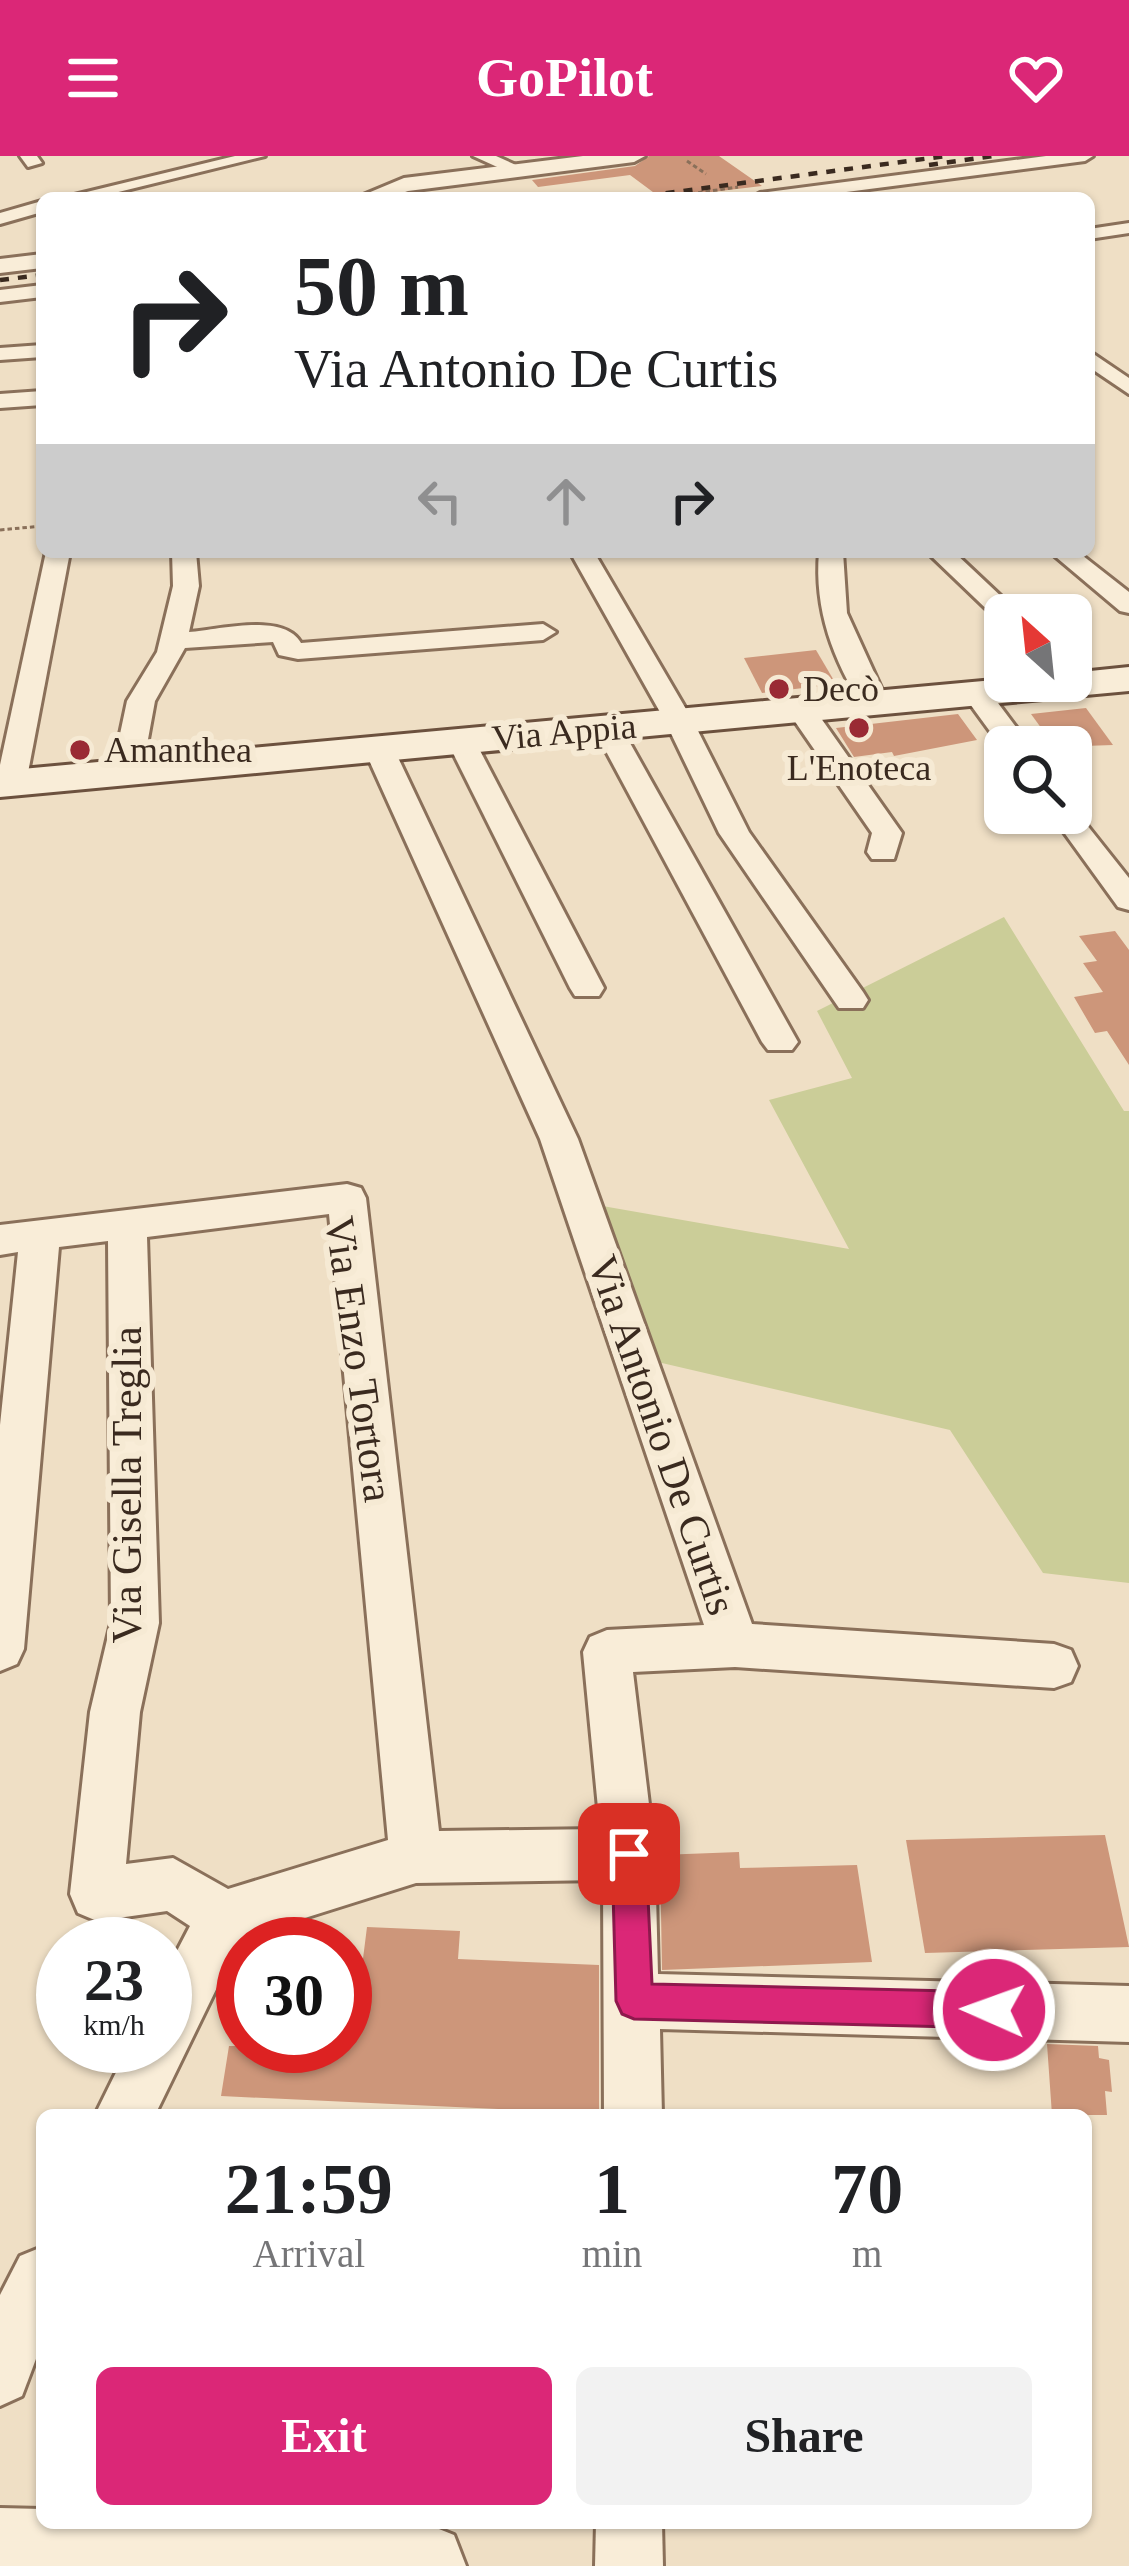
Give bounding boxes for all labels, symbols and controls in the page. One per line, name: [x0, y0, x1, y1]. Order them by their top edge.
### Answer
icon: menu: [60, 45, 126, 111]
icon: heart: [1003, 45, 1069, 111]
text: GoPilot: [476, 48, 653, 108]
icon: right: [96, 240, 252, 396]
text: 50 m: [294, 240, 469, 333]
text: Via Antonio De Curtis: [294, 339, 778, 399]
icon: left: [407, 468, 473, 534]
icon: ahead: [533, 468, 599, 534]
icon: right: [659, 468, 725, 534]
north arrow: [984, 594, 1092, 702]
map controls: [984, 594, 1092, 834]
place label: Decò: [803, 669, 879, 709]
marker: Decò: [766, 676, 792, 702]
street label: Via Appia: [490, 706, 638, 758]
marker: L'Enoteca: [846, 715, 872, 741]
button: search: [984, 726, 1092, 834]
place label: Amanthea: [104, 730, 252, 770]
marker: Amanthea: [67, 737, 93, 763]
place label: L'Enoteca: [787, 748, 931, 788]
street label: Via Enzo Tortora: [316, 1213, 402, 1505]
street label: Via Antonio De Curtis: [579, 1249, 745, 1621]
street label: Via Gisella Treglia: [104, 1326, 150, 1644]
pin: [578, 1803, 680, 1905]
icon: arrive: [596, 1821, 662, 1887]
speed limit sign: 30: [216, 1917, 372, 2073]
text: 23: [84, 1947, 144, 2013]
position arrow: [931, 1947, 1057, 2073]
text: km/h: [83, 2008, 145, 2041]
text: 21:59: [225, 2149, 393, 2229]
text: 1: [594, 2149, 630, 2229]
text: 70: [831, 2149, 903, 2229]
text: Arrival: [253, 2232, 365, 2275]
text: min: [582, 2232, 642, 2275]
text: m: [852, 2232, 882, 2275]
button: Exit: [96, 2367, 552, 2505]
button: Share: [576, 2367, 1032, 2505]

